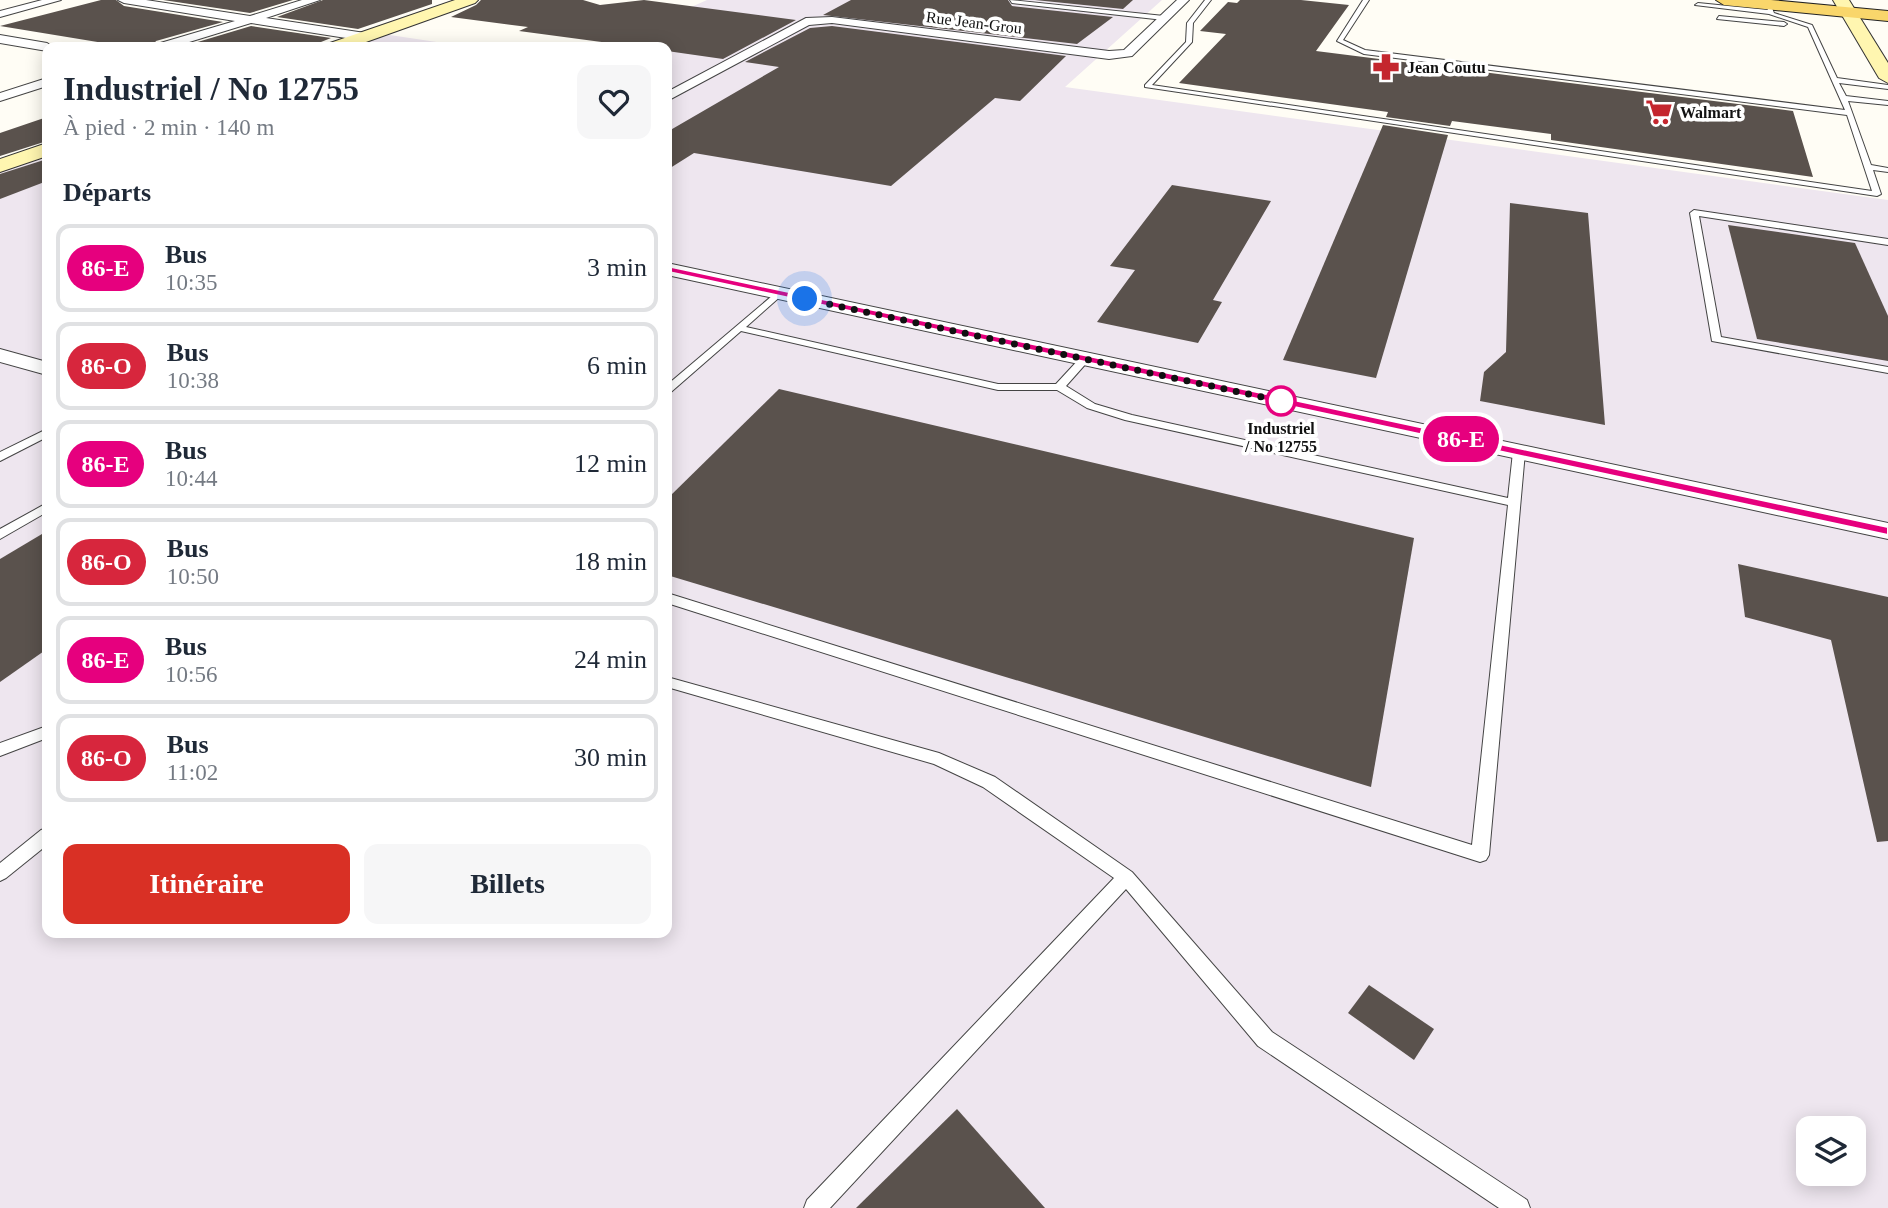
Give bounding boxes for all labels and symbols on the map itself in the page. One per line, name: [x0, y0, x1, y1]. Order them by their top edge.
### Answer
street label: Rue Jean-Grou: [925, 8, 1023, 37]
pharmacy icon: Jean Coutu: [1371, 52, 1401, 82]
place label: Jean Coutu: [1407, 59, 1486, 76]
supermarket icon: Walmart: [1644, 97, 1674, 127]
place label: Walmart: [1680, 104, 1742, 121]
your location: [787, 281, 822, 316]
marker: Industriel / No 12755: [1266, 386, 1296, 416]
line badge: 86-E: [1412, 416, 1510, 462]
place label: Industriel / No 12755: [1244, 420, 1317, 455]

